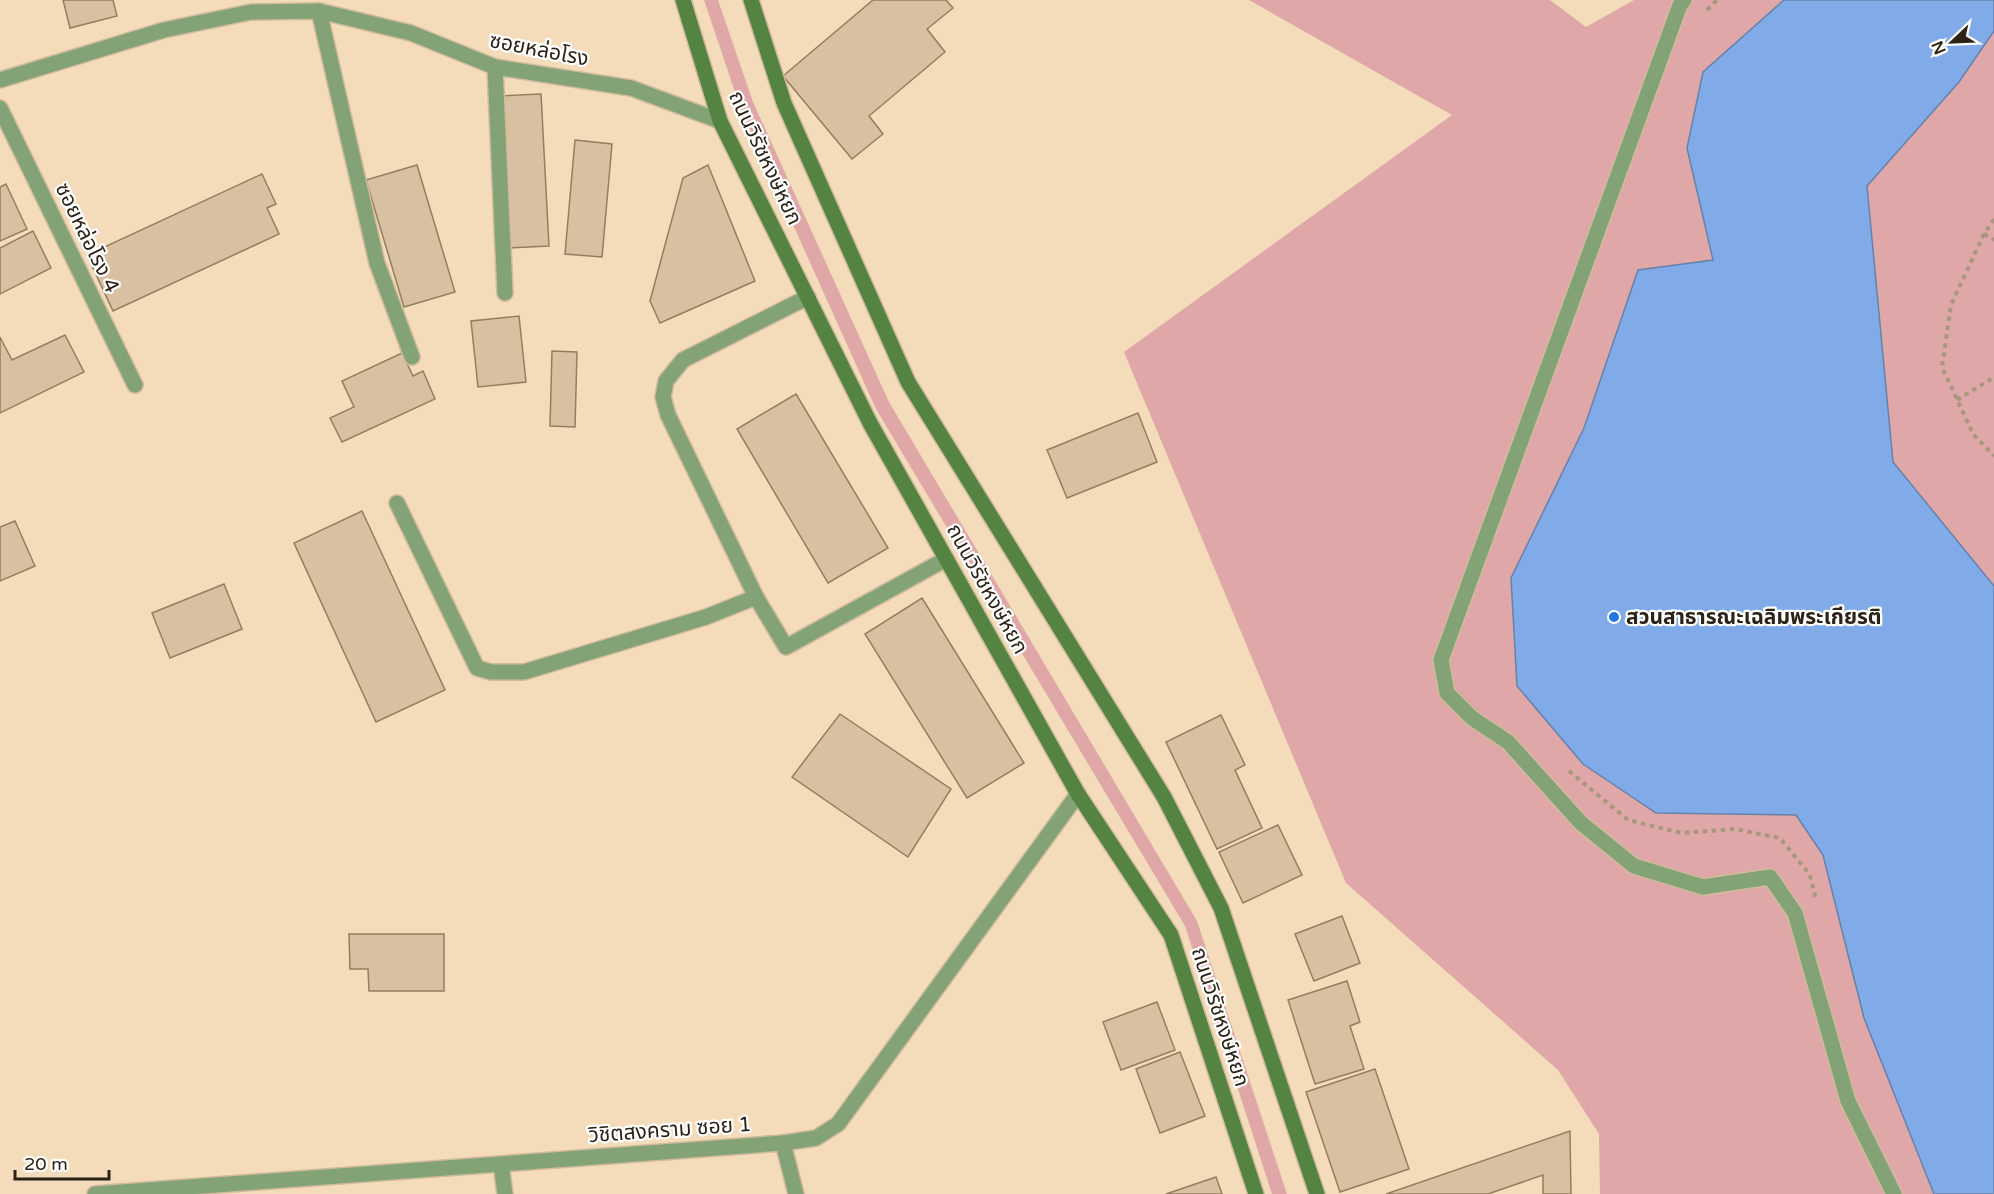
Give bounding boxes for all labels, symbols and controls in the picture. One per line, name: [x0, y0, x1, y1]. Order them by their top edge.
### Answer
north arrow: [1922, 12, 1982, 72]
street label: ซอยหล่อโรง: [487, 28, 591, 72]
text: N: [1927, 38, 1951, 57]
street label: ถนนวิรัชหงษ์หยก: [723, 87, 807, 229]
street label: ซอยหล่อโรง 4: [50, 179, 124, 297]
street label: ถนนวิรัชหงษ์หยก: [941, 520, 1033, 658]
place label: สวนสาธารณะเฉลิมพระเกียรติ: [1626, 605, 1882, 630]
marker: สวนสาธารณะเฉลิมพระเกียรติ: [1607, 610, 1621, 624]
street label: ถนนวิรัชหงษ์หยก: [1186, 944, 1254, 1090]
street label: วิชิตสงคราม ซอย 1: [587, 1112, 752, 1148]
scale bar: [15, 1143, 110, 1181]
text: 20 m: [24, 1153, 68, 1175]

